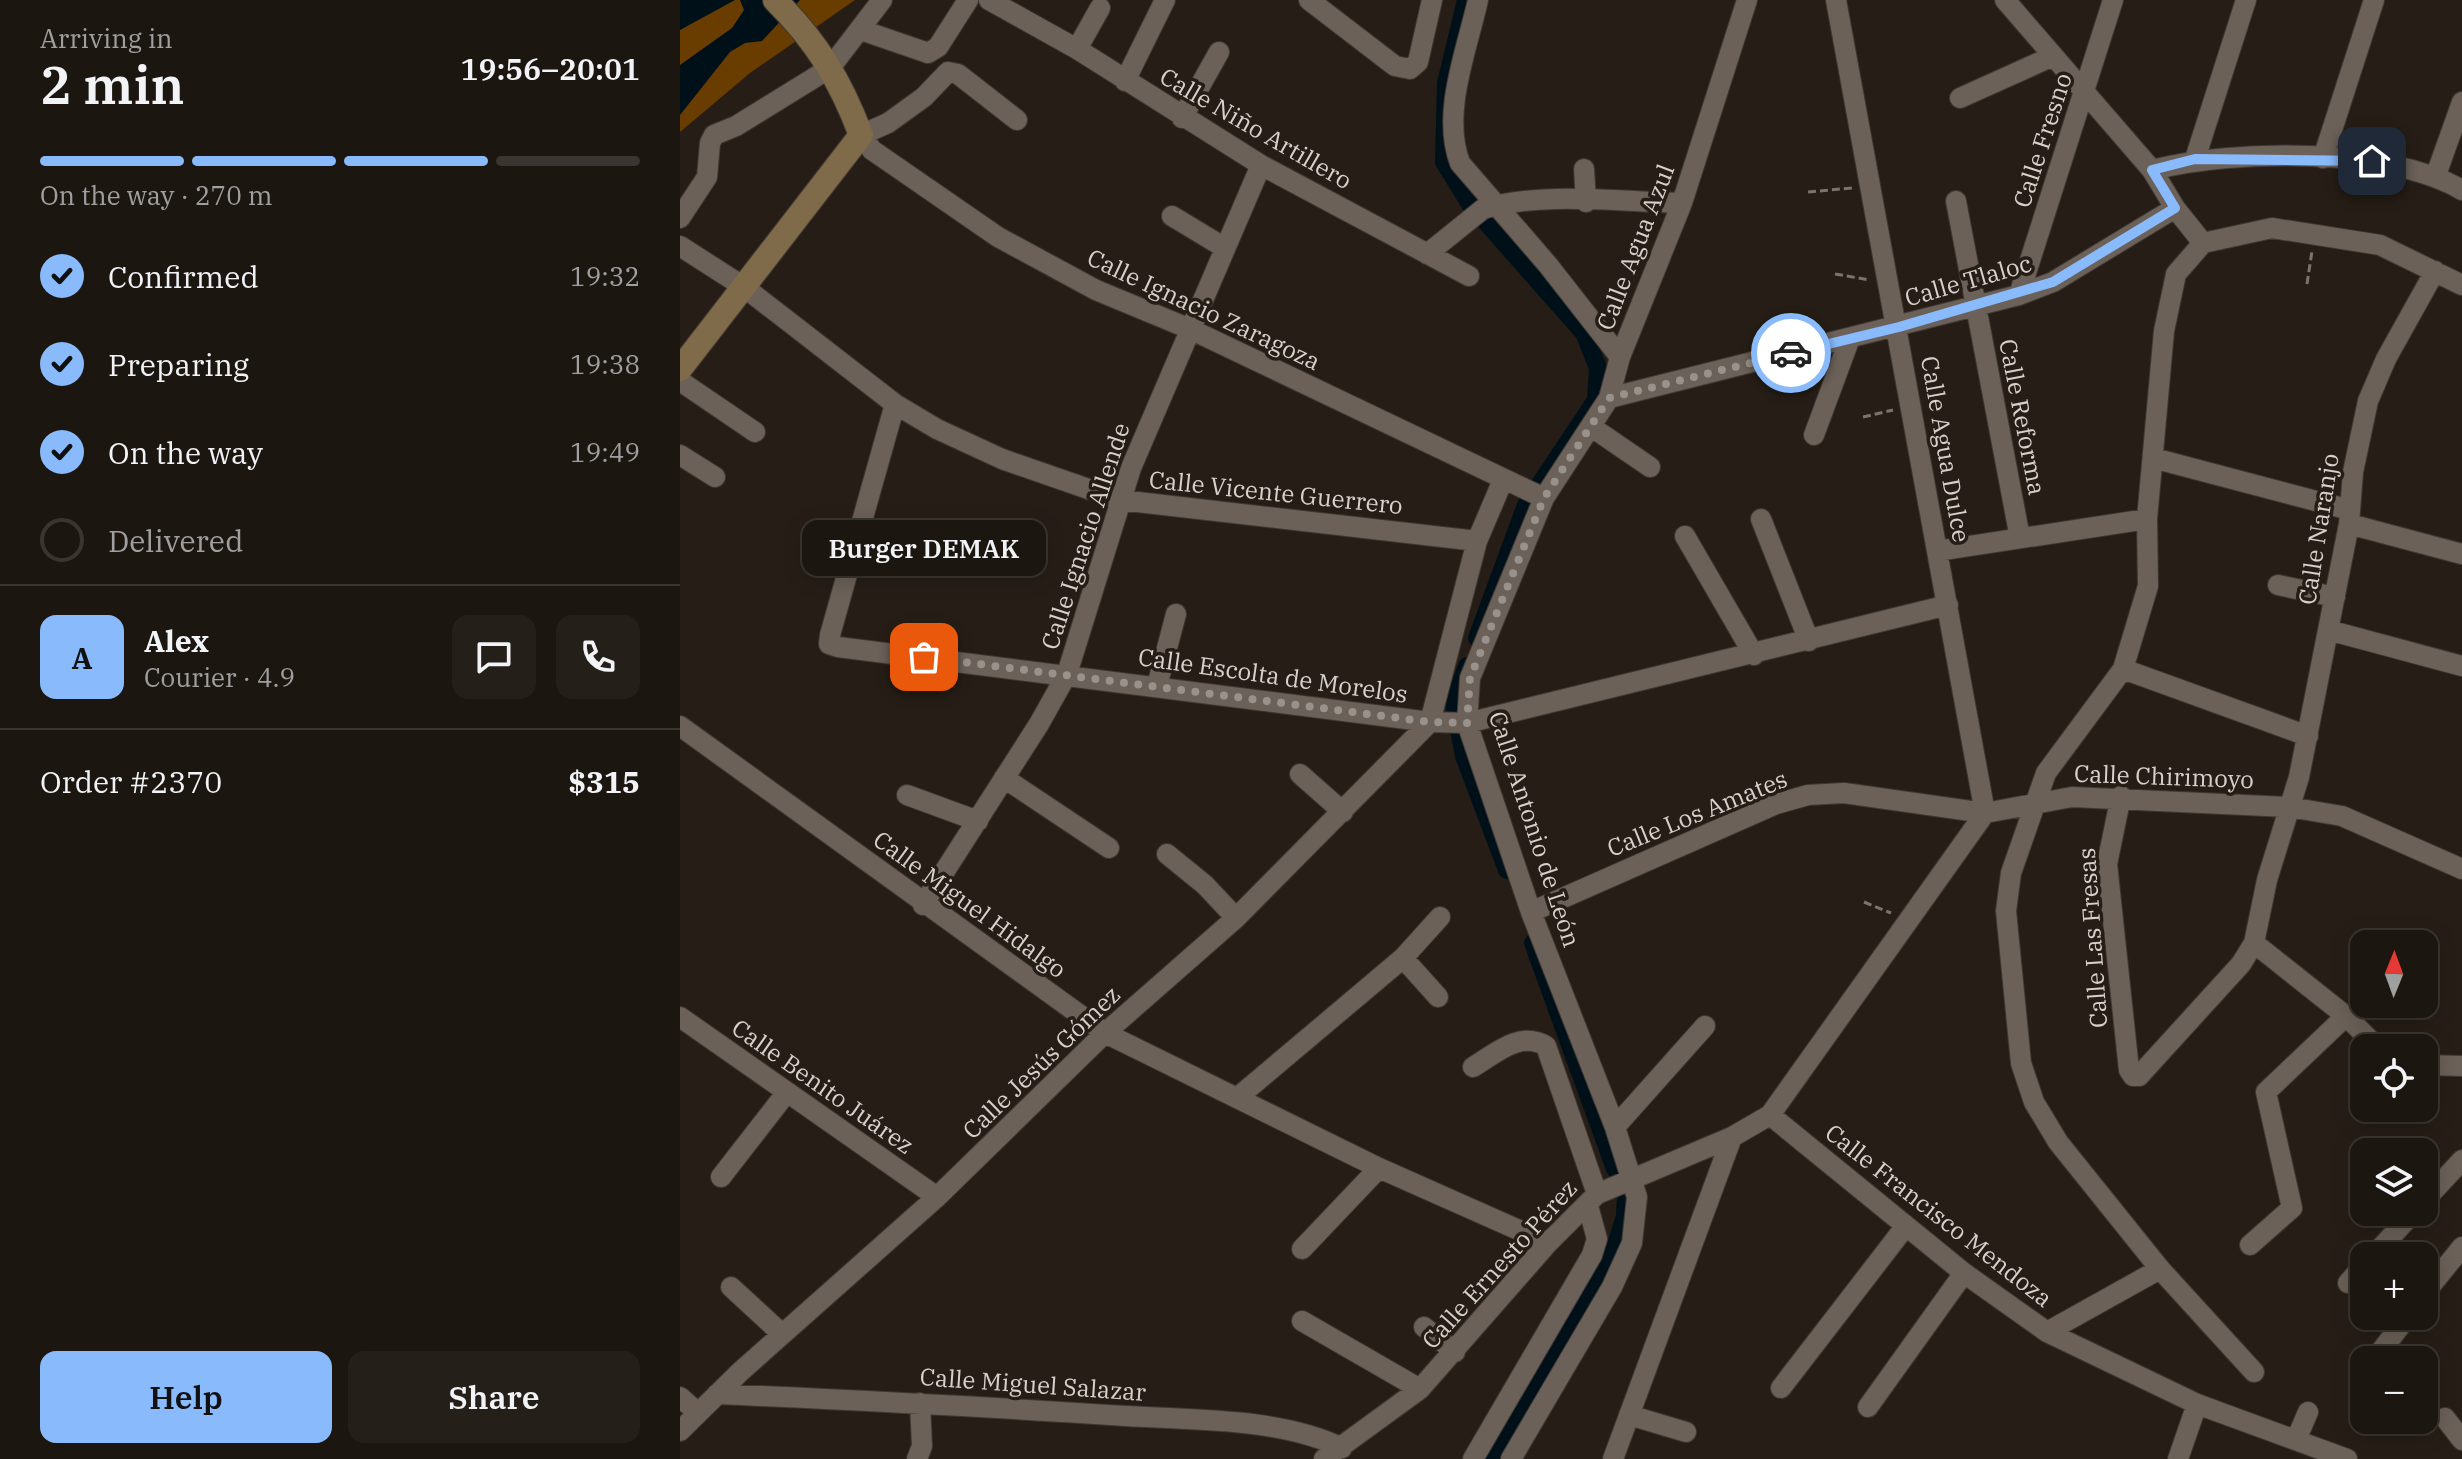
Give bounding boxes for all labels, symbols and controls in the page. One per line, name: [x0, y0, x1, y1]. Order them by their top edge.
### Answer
text: Arriving in: [40, 21, 173, 55]
text: 19:56–20:01: [460, 49, 640, 88]
text: 2 min: [40, 51, 185, 118]
street label: Calle Niño Artillero: [1154, 60, 1358, 196]
street label: Calle Fresno: [2005, 69, 2079, 211]
pin: [2338, 127, 2406, 195]
icon: home: [2350, 139, 2394, 183]
street label: Calle Agua Azul: [1589, 159, 1681, 335]
text: On the way · 270 m: [40, 178, 273, 212]
street label: Calle Ignacio Zaragoza: [1082, 241, 1326, 377]
street label: Calle Tlaloc: [1901, 247, 2035, 313]
icon: check: [40, 254, 84, 298]
text: Confirmed: [108, 257, 259, 296]
text: 19:32: [570, 259, 640, 293]
courier: [1751, 313, 1831, 393]
icon: car: [1769, 331, 1813, 375]
street label: Calle Reforma: [1992, 336, 2054, 498]
icon: check: [40, 342, 84, 386]
text: Preparing: [108, 345, 249, 384]
text: 19:38: [570, 347, 640, 381]
street label: Calle Agua Dulce: [1914, 353, 1978, 545]
street label: Calle Ignacio Allende: [1033, 419, 1137, 653]
icon: check: [40, 430, 84, 474]
text: On the way: [108, 433, 263, 472]
text: 19:49: [570, 435, 640, 469]
street label: Calle Naranjo: [2290, 451, 2346, 607]
street label: Calle Vicente Guerrero: [1148, 463, 1404, 521]
text: Delivered: [108, 521, 243, 560]
callout: Burger DEMAK: [802, 521, 1046, 577]
text: Burger DEMAK: [829, 531, 1019, 565]
button: chat: [452, 615, 536, 699]
button: phone: [556, 615, 640, 699]
text: Alex: [144, 621, 209, 660]
pin: [890, 623, 958, 691]
icon: bag: [902, 635, 946, 679]
text: A: [72, 638, 92, 677]
street label: Calle Escolta de Morelos: [1136, 640, 1410, 710]
text: Courier · 4.9: [144, 660, 295, 694]
street label: Calle Antonio de León: [1482, 707, 1588, 951]
street label: Calle Chirimoyo: [2074, 757, 2254, 795]
text: Order #2370: [40, 762, 222, 801]
text: $315: [568, 762, 640, 801]
street label: Calle Los Amates: [1602, 762, 1792, 864]
street label: Calle Miguel Hidalgo: [867, 823, 1073, 985]
street label: Calle Las Fresas: [2070, 847, 2114, 1029]
north arrow: [2350, 930, 2438, 1018]
map controls: [2350, 930, 2438, 1434]
street label: Calle Jesús Gómez: [955, 978, 1127, 1146]
street label: Calle Benito Juárez: [726, 1011, 920, 1161]
button: locate: [2350, 1034, 2438, 1122]
street label: Calle Francisco Mendoza: [1819, 1116, 2059, 1314]
button: layers: [2350, 1138, 2438, 1226]
street label: Calle Ernesto Pérez: [1414, 1172, 1584, 1356]
button: +: [2350, 1242, 2438, 1330]
button: −: [2350, 1346, 2438, 1434]
button: Help: [40, 1351, 332, 1443]
button: Share: [348, 1351, 640, 1443]
street label: Calle Miguel Salazar: [919, 1360, 1148, 1408]

